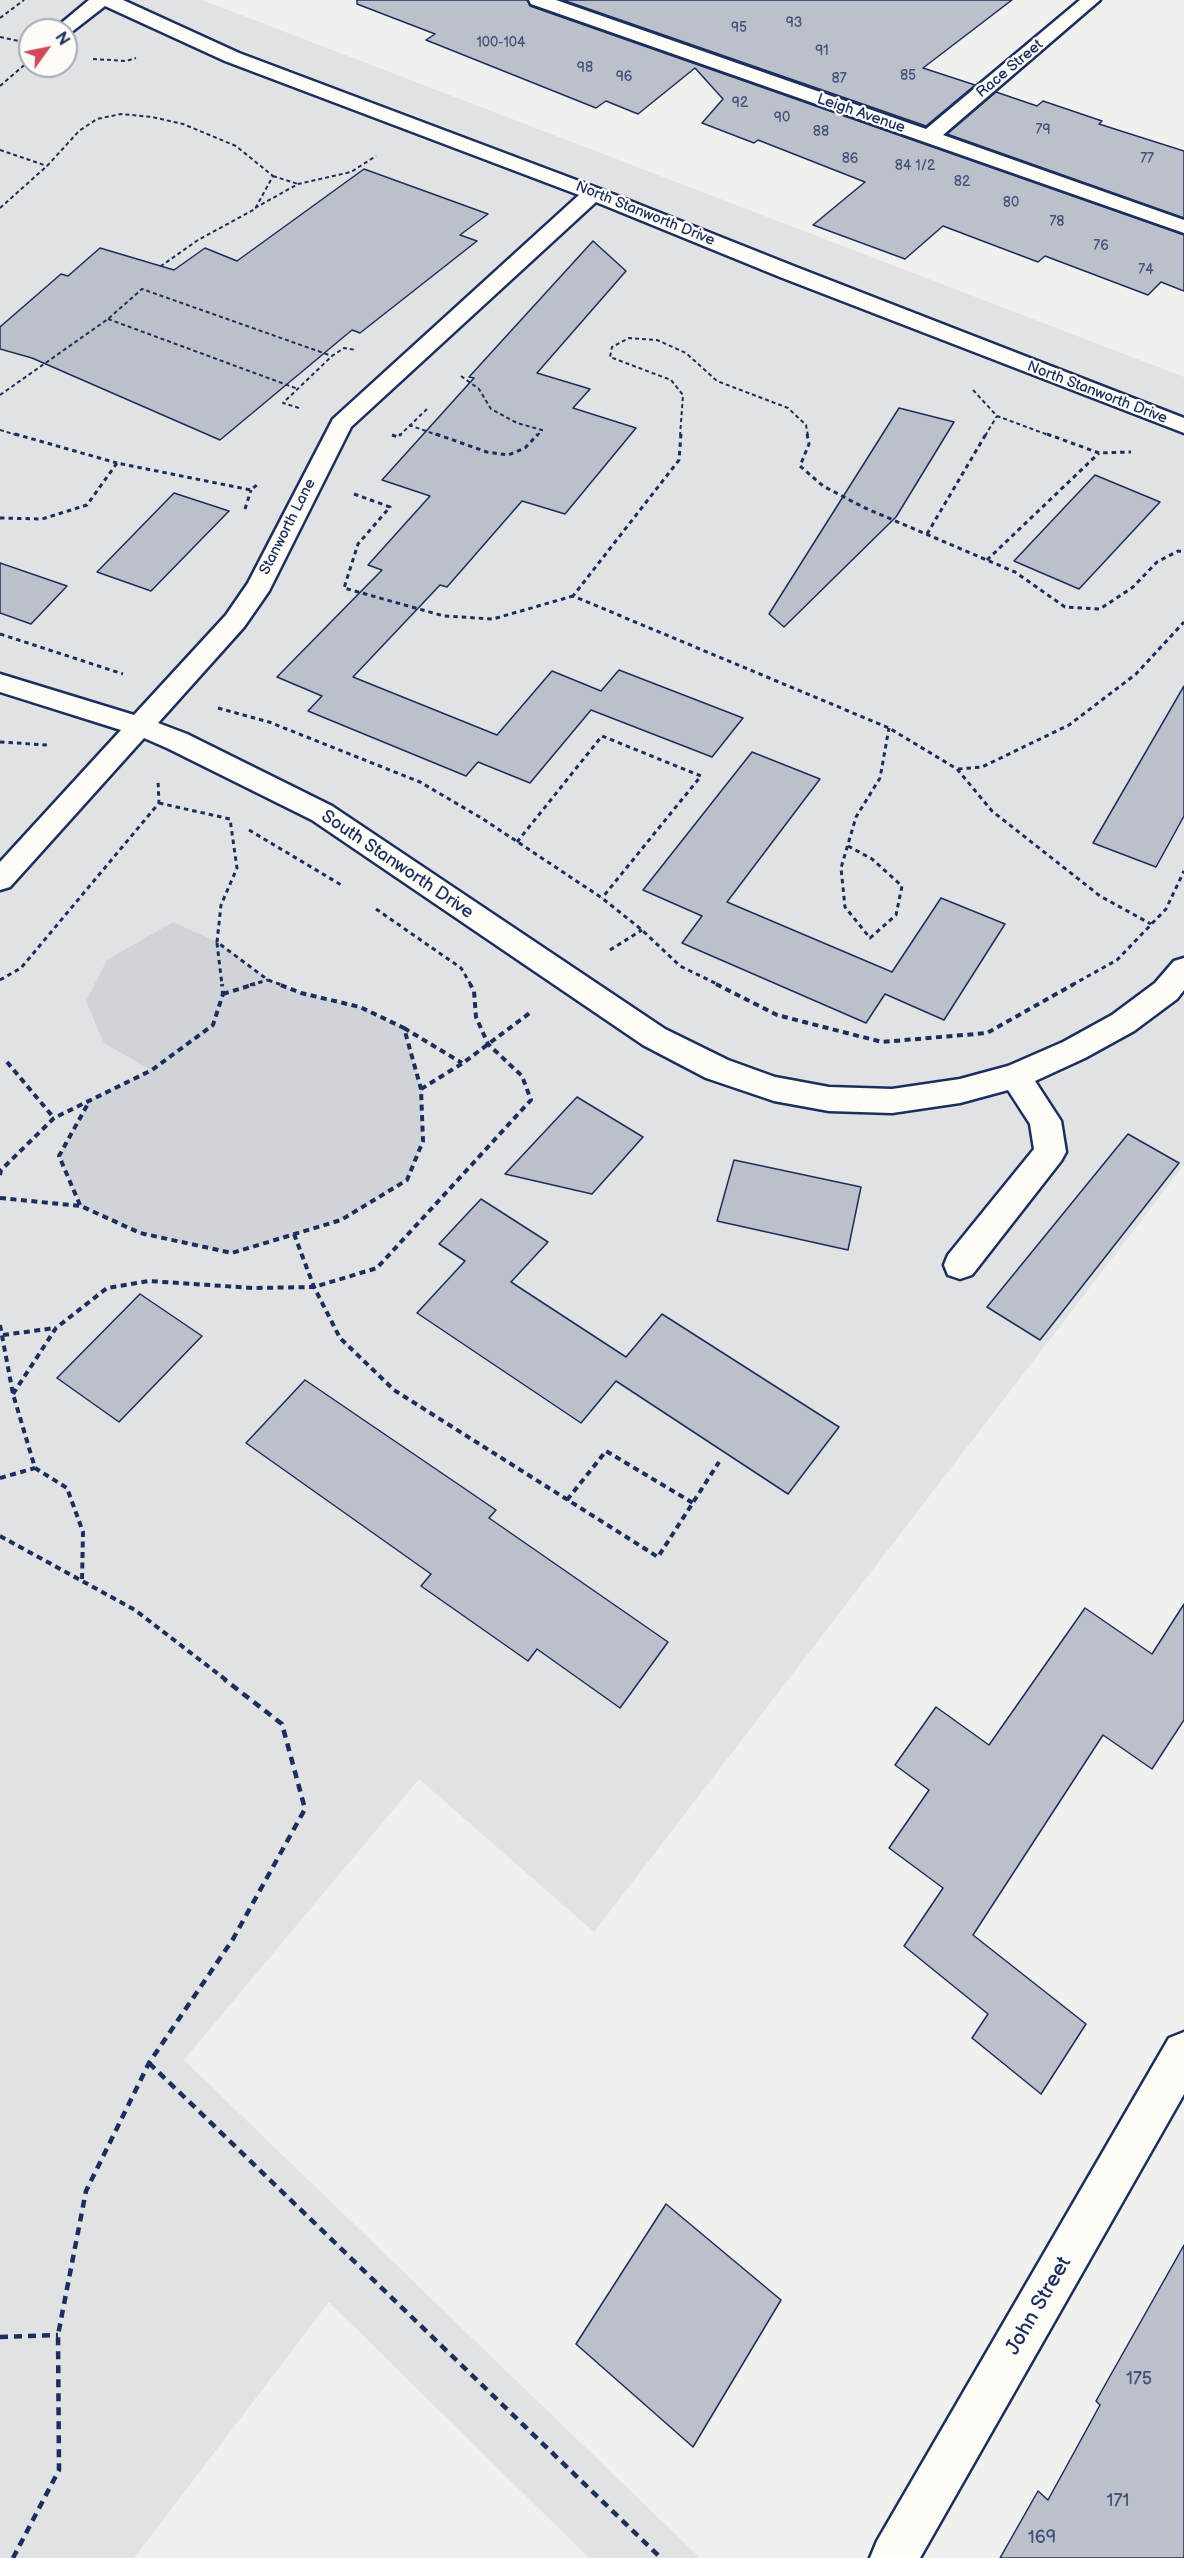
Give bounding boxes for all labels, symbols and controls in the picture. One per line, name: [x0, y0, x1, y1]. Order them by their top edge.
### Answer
house number: 93: [786, 15, 802, 31]
north arrow: [18, 18, 78, 78]
house number: 95: [731, 20, 747, 36]
text: N: [51, 29, 73, 49]
house number: 100-104: [476, 35, 526, 51]
street label: Race Street: [973, 36, 1047, 102]
house number: 91: [815, 43, 829, 59]
house number: 98: [577, 60, 593, 76]
house number: 85: [900, 68, 916, 84]
house number: 96: [616, 69, 632, 85]
house number: 87: [831, 71, 847, 87]
street label: Leigh Avenue: [815, 91, 907, 137]
house number: 92: [732, 95, 748, 111]
house number: 90: [774, 110, 790, 126]
house number: 79: [1036, 122, 1050, 138]
house number: 88: [813, 124, 829, 140]
house number: 86: [842, 151, 858, 167]
house number: 77: [1140, 151, 1154, 167]
house number: 84 1/2: [895, 158, 935, 174]
house number: 82: [954, 174, 970, 190]
street label: North Stanworth Drive: [573, 178, 717, 250]
house number: 80: [1003, 195, 1019, 211]
house number: 78: [1049, 214, 1065, 230]
house number: 76: [1093, 238, 1109, 254]
house number: 74: [1138, 262, 1154, 278]
street label: North Stanworth Drive: [1024, 358, 1170, 428]
street label: Stanworth Lane: [256, 476, 320, 578]
street label: South Stanworth Drive: [317, 806, 477, 924]
street label: John Street: [1001, 2252, 1077, 2360]
house number: 175: [1126, 2368, 1152, 2390]
house number: 171: [1107, 2490, 1129, 2512]
house number: 169: [1028, 2527, 1056, 2549]

